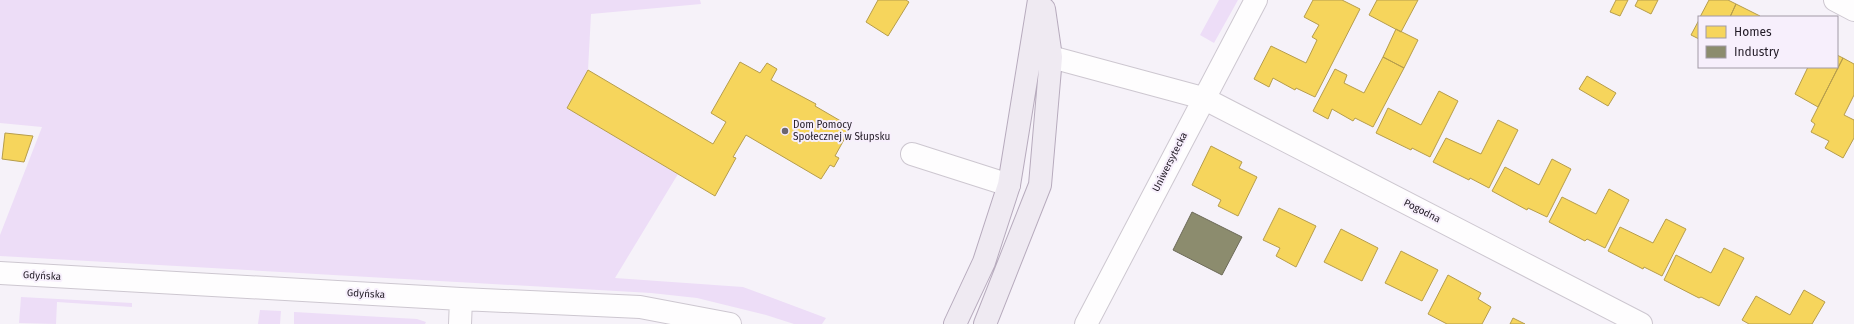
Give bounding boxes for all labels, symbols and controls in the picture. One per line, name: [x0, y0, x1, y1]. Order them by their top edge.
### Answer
legend: [1698, 16, 1838, 68]
text: Homes: [1734, 25, 1772, 39]
text: Industry: [1734, 45, 1779, 59]
place label: Dom Pomocy Społecznej w Słupsku: [793, 119, 890, 143]
marker: Dom Pomocy Społecznej w Słupsku: [780, 126, 790, 136]
street label: Uniwersytecka: [1150, 130, 1190, 194]
street label: Pogodna: [1402, 197, 1442, 225]
street label: Gdyńska: [23, 268, 61, 283]
street label: Gdyńska: [347, 286, 385, 301]

